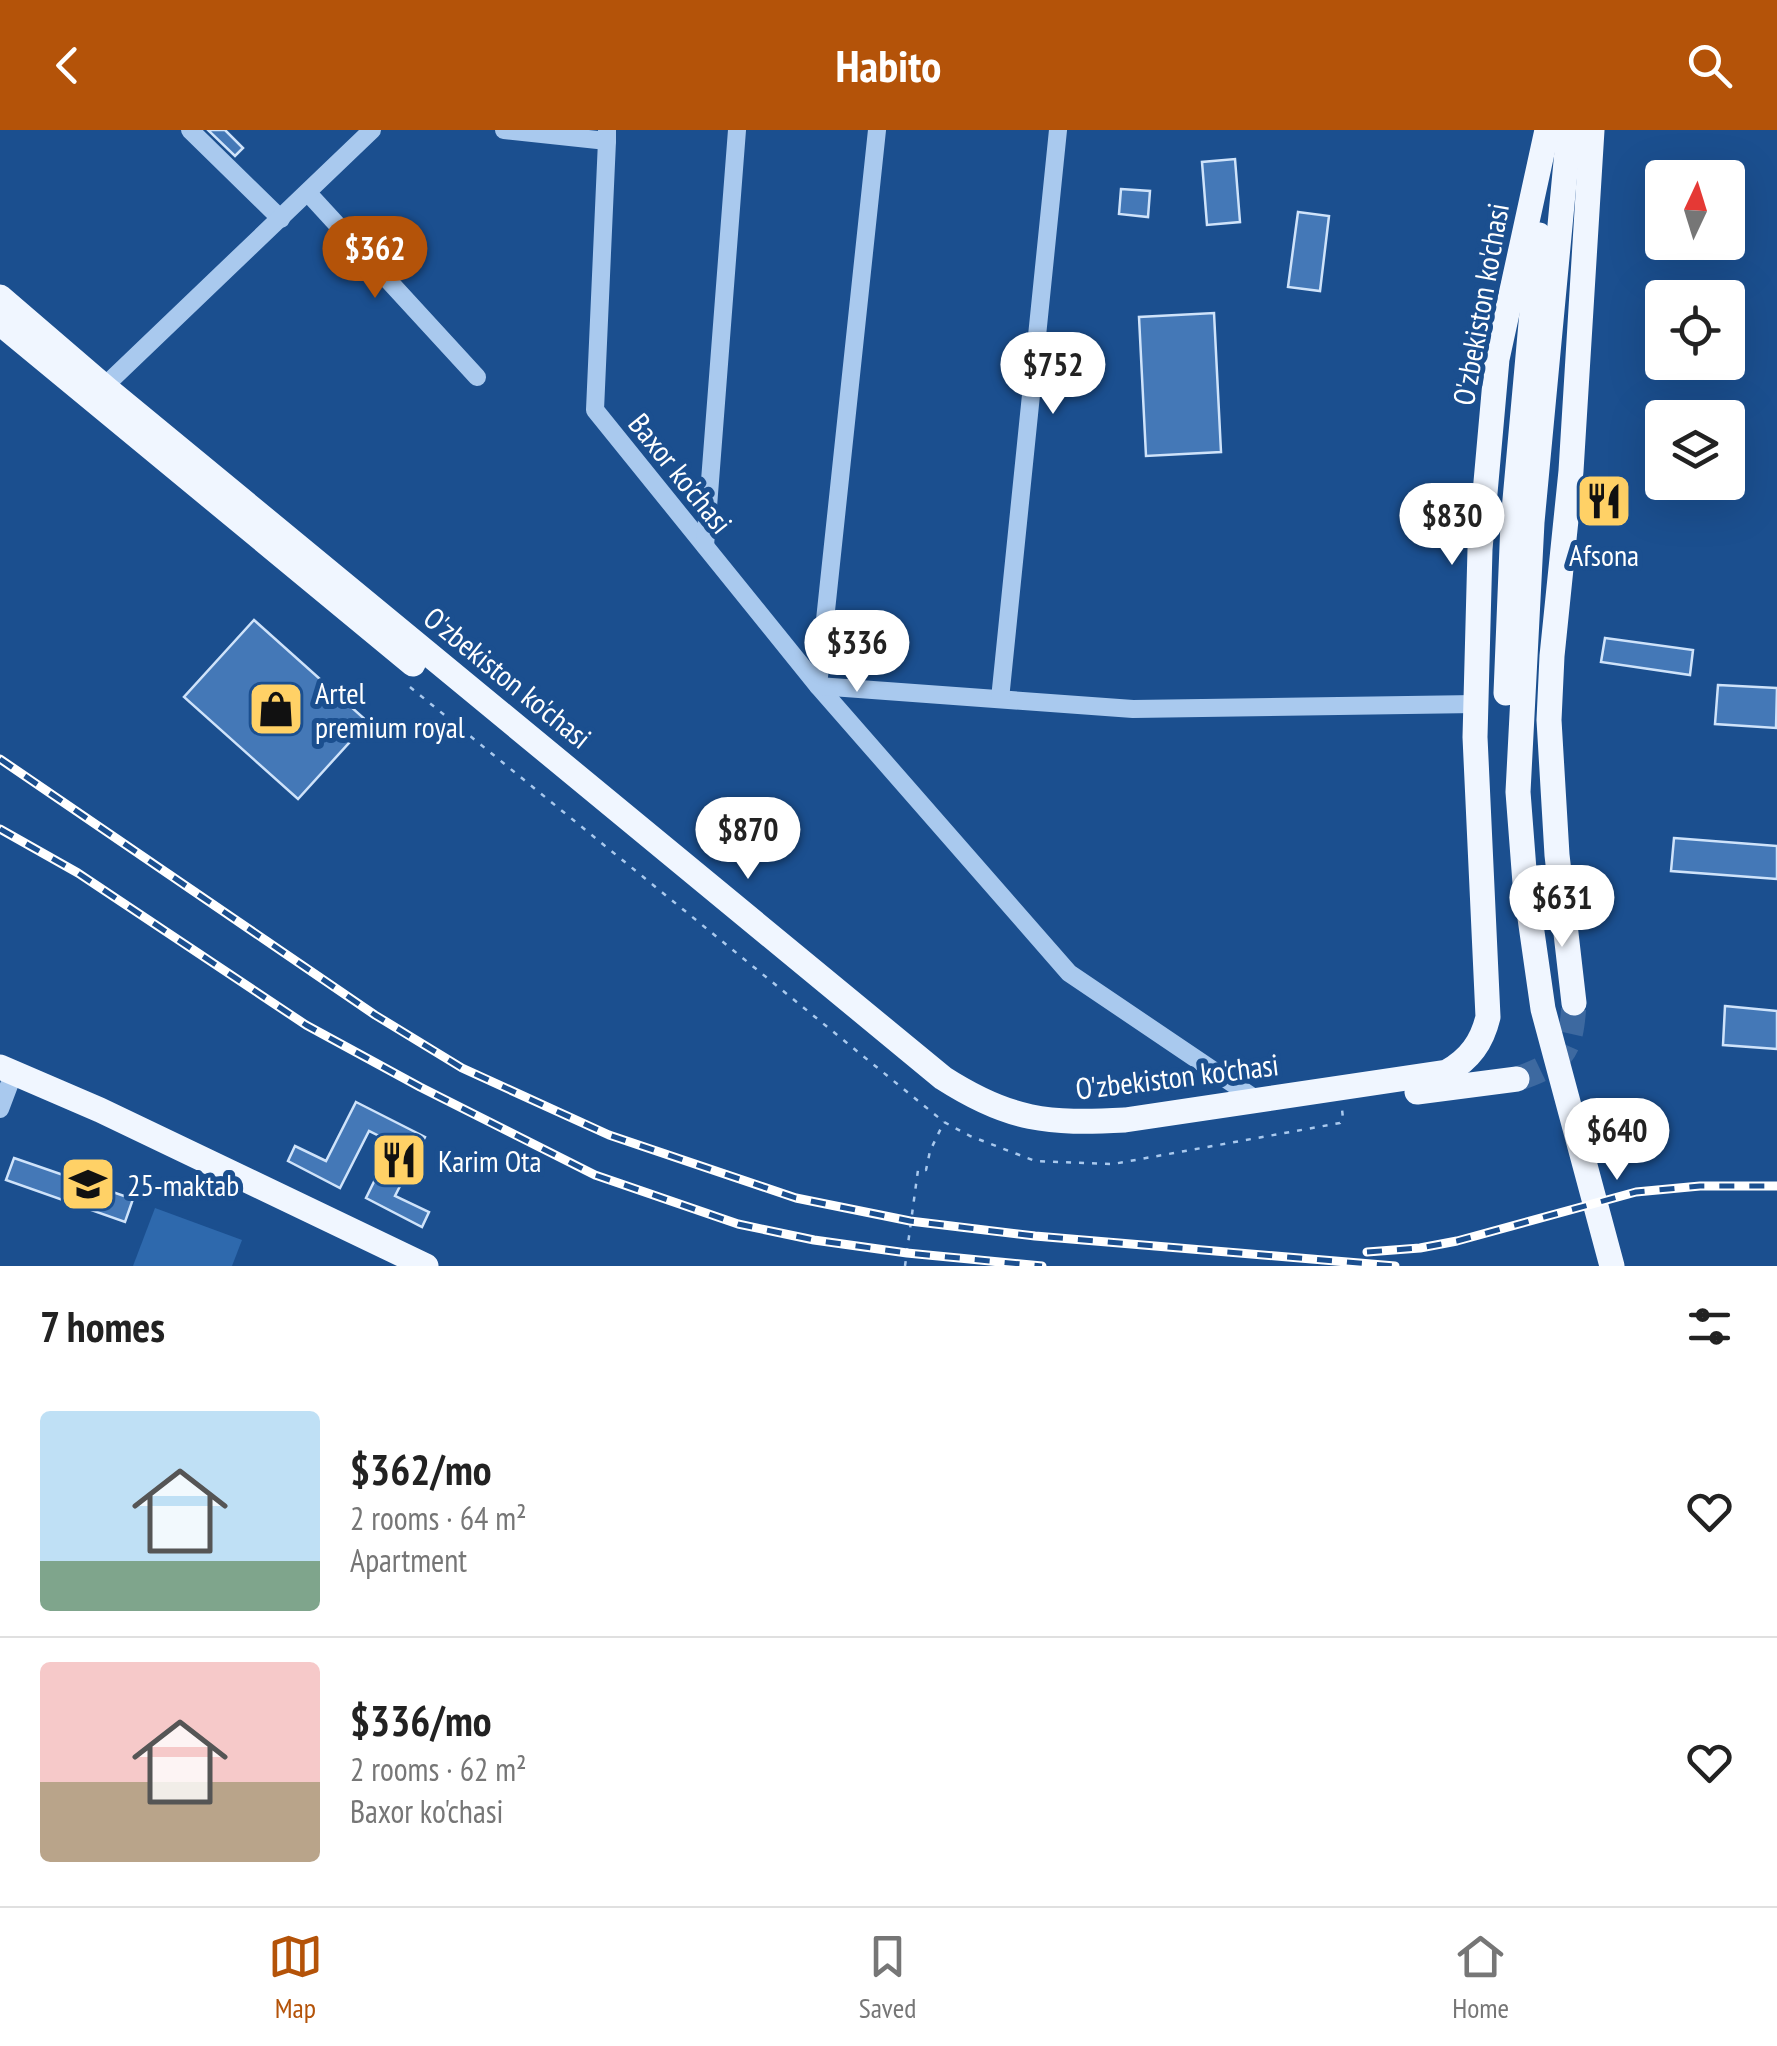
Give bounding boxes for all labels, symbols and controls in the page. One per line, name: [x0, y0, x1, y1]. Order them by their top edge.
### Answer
text: Habito: [836, 36, 941, 94]
icon: back: [40, 38, 95, 93]
icon: search: [1682, 38, 1737, 93]
north arrow: [1645, 160, 1745, 260]
map controls: [1645, 160, 1745, 500]
street label: O'zbekiston ko'chasi: [1443, 200, 1517, 408]
pin: $362: [316, 216, 434, 301]
text: $362: [344, 227, 406, 269]
button: locate: [1645, 280, 1745, 380]
pin: $752: [994, 332, 1112, 417]
text: $752: [1022, 343, 1084, 385]
button: layers: [1645, 400, 1745, 500]
street label: Baxor ko'chasi: [621, 405, 741, 541]
restaurant icon: Afsona: [1574, 471, 1634, 531]
pin: $830: [1393, 483, 1511, 568]
text: $830: [1421, 494, 1483, 536]
place label: Afsona: [1569, 535, 1639, 574]
street label: O'zbekiston ko'chasi: [416, 598, 600, 756]
pin: $336: [798, 610, 916, 695]
text: $336: [826, 621, 888, 663]
place label: Artel premium royal: [315, 673, 465, 746]
shop icon: Artel premium royal: [246, 679, 306, 739]
pin: $870: [689, 797, 807, 882]
text: $870: [717, 808, 779, 850]
pin: $631: [1503, 865, 1621, 950]
text: $631: [1531, 876, 1593, 918]
street label: O'zbekiston ko'chasi: [1073, 1044, 1281, 1108]
pin: $640: [1558, 1098, 1676, 1183]
text: $640: [1586, 1109, 1648, 1151]
restaurant icon: Karim Ota: [369, 1130, 429, 1190]
place label: Karim Ota: [438, 1141, 542, 1180]
school or university icon: 25-maktab: [58, 1154, 118, 1214]
place label: 25-maktab: [127, 1165, 239, 1204]
text: 7 homes: [40, 1299, 165, 1354]
icon: filters: [1682, 1299, 1737, 1354]
text: $362/mo: [350, 1442, 492, 1497]
icon: home: [120, 1451, 240, 1571]
icon: heart: [1682, 1484, 1737, 1539]
text: 2 rooms · 64 m²: [350, 1497, 527, 1539]
text: Apartment: [350, 1539, 467, 1581]
text: $336/mo: [350, 1693, 492, 1748]
icon: home: [120, 1702, 240, 1822]
icon: heart: [1682, 1735, 1737, 1790]
text: 2 rooms · 62 m²: [350, 1748, 527, 1790]
text: Baxor ko'chasi: [350, 1790, 503, 1832]
tab: Map: [268, 1929, 323, 2026]
tab: Saved: [859, 1929, 916, 2026]
tab: Home: [1452, 1929, 1509, 2026]

